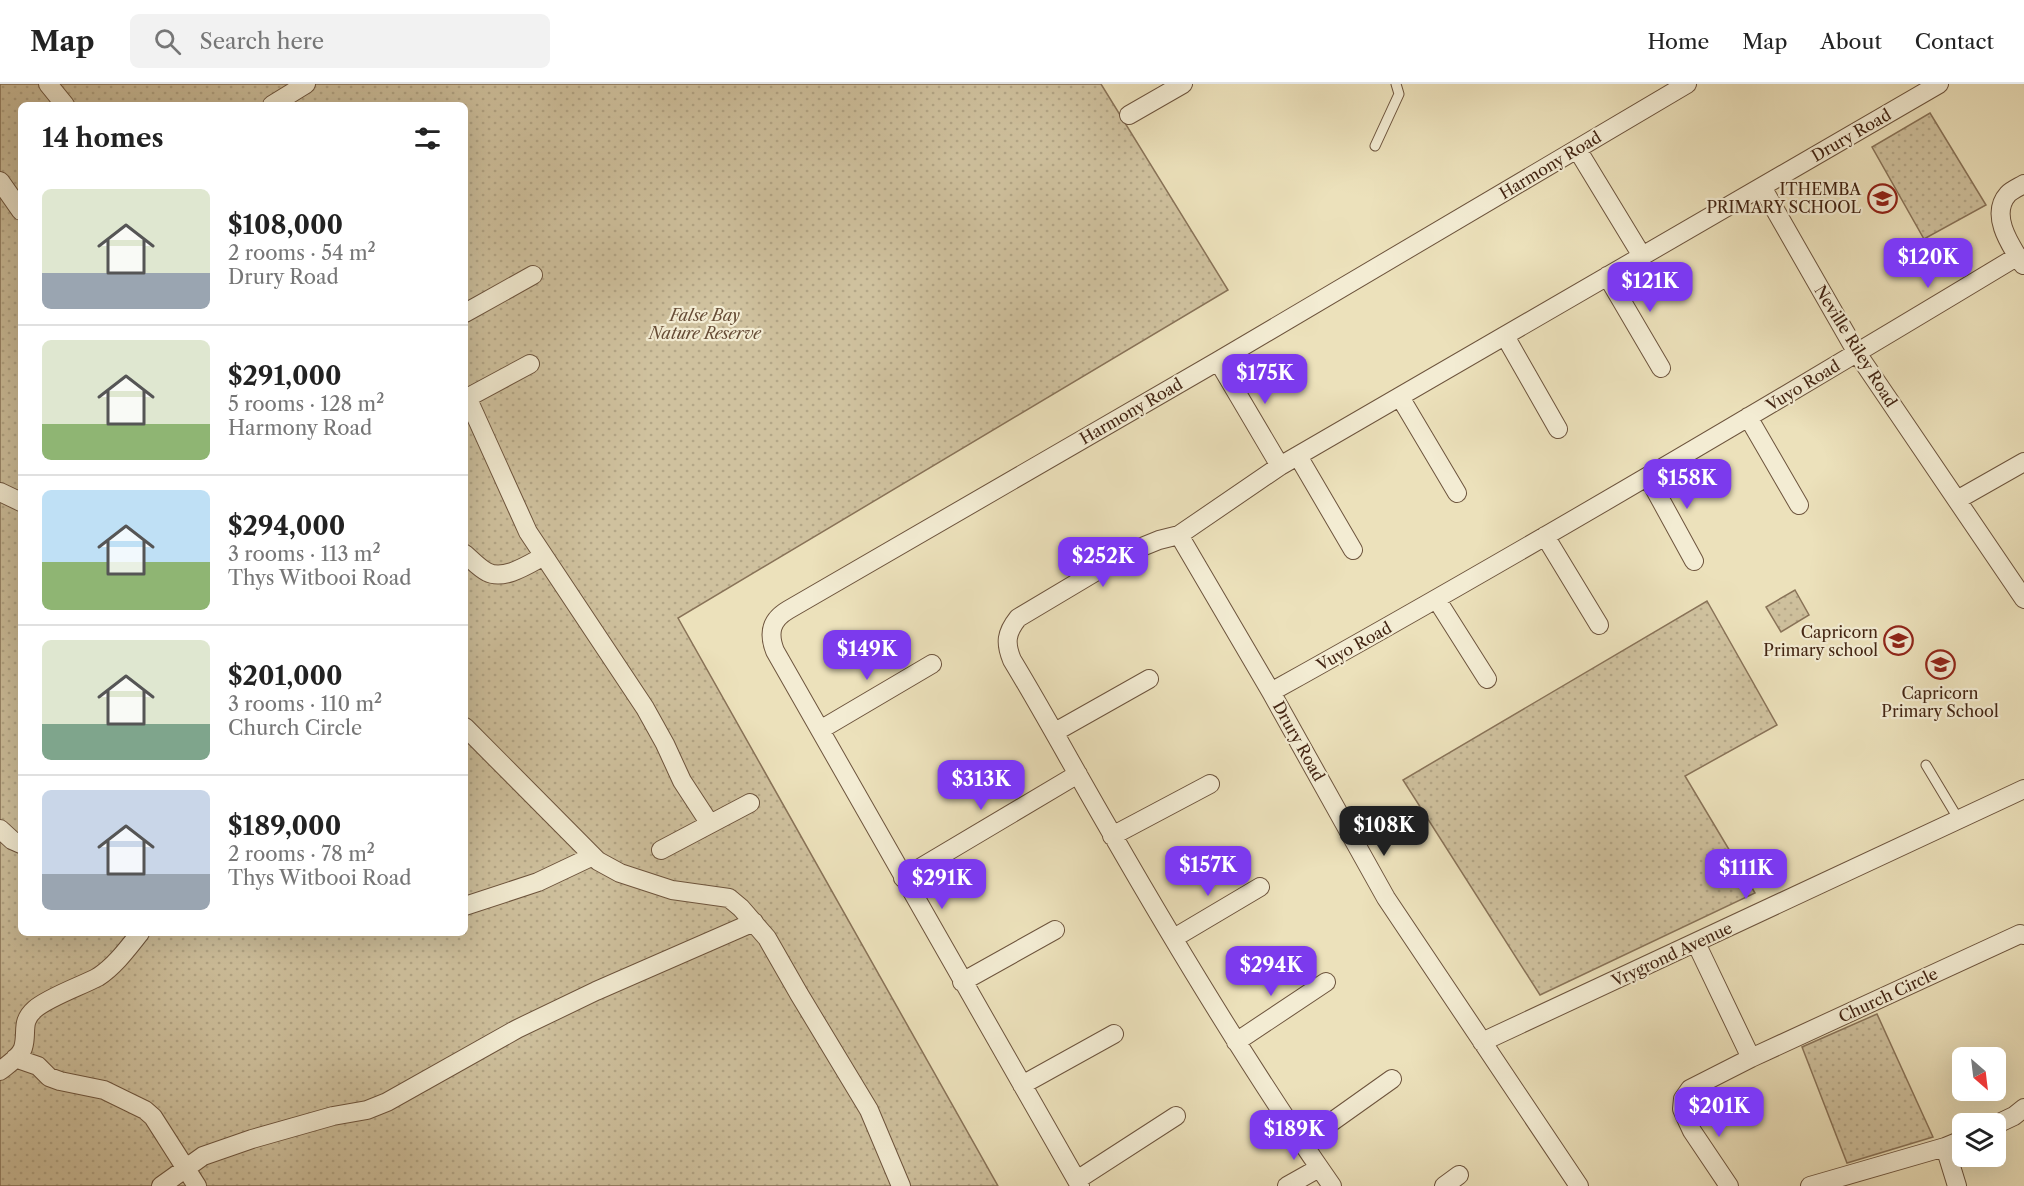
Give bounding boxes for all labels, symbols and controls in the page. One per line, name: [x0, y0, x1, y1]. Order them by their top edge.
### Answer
search box: [130, 14, 550, 68]
text: Map: [30, 24, 94, 58]
icon: search: [151, 25, 184, 58]
text: Search here: [199, 28, 324, 55]
text: Home: [1648, 29, 1709, 54]
text: Map: [1742, 29, 1787, 54]
text: About: [1820, 29, 1882, 54]
text: Contact: [1915, 29, 1994, 54]
street label: Drury Road: [1808, 104, 1895, 166]
text: 14 homes: [42, 122, 164, 154]
icon: filters: [411, 122, 444, 155]
street label: Harmony Road: [1495, 127, 1605, 203]
place label: ITHEMBA PRIMARY SCHOOL: [1706, 179, 1862, 217]
school or university icon: ITHEMBA PRIMARY SCHOOL: [1866, 182, 1898, 214]
text: $108,000: [228, 209, 343, 241]
icon: home: [90, 213, 162, 285]
pin: $120K: [1886, 238, 1970, 289]
text: 2 rooms · 54 m²: [228, 241, 376, 265]
text: $120K: [1898, 245, 1958, 269]
pin: $121K: [1608, 262, 1692, 313]
text: Drury Road: [228, 265, 339, 289]
text: $121K: [1622, 269, 1678, 293]
street label: Neville Riley Road: [1810, 281, 1902, 411]
park label: False Bay Nature Reserve: [647, 305, 762, 343]
pin: $175K: [1223, 354, 1307, 405]
street label: Vuyo Road: [1762, 355, 1844, 415]
text: $291,000: [228, 360, 342, 392]
text: $175K: [1236, 361, 1294, 385]
icon: home: [90, 364, 162, 436]
street label: Harmony Road: [1076, 373, 1186, 448]
text: 5 rooms · 128 m²: [228, 392, 384, 416]
text: Harmony Road: [228, 416, 372, 440]
pin: $158K: [1645, 459, 1729, 510]
text: $158K: [1657, 466, 1717, 490]
text: $294,000: [228, 510, 345, 542]
icon: home: [90, 514, 162, 586]
pin: $252K: [1061, 537, 1145, 588]
text: 3 rooms · 113 m²: [228, 542, 381, 566]
text: $252K: [1072, 544, 1134, 568]
text: Thys Witbooi Road: [228, 566, 412, 590]
street label: Vuyo Road: [1312, 617, 1395, 675]
place label: Capricorn Primary school: [1763, 622, 1878, 660]
school or university icon: Capricorn Primary school: [1883, 625, 1915, 657]
pin: $149K: [825, 630, 909, 681]
text: $149K: [837, 637, 897, 661]
school or university icon: Capricorn Primary School: [1924, 649, 1956, 681]
text: $201,000: [228, 660, 343, 692]
icon: home: [90, 664, 162, 736]
place label: Capricorn Primary School: [1881, 683, 1999, 721]
text: 3 rooms · 110 m²: [228, 692, 382, 716]
street label: Drury Road: [1269, 697, 1329, 785]
text: Church Circle: [228, 716, 362, 740]
pin: $313K: [939, 760, 1023, 811]
text: $313K: [952, 767, 1010, 791]
pin: $108K: [1342, 806, 1426, 857]
text: $189,000: [228, 810, 341, 842]
text: $108K: [1353, 813, 1415, 837]
icon: home: [90, 814, 162, 886]
text: 2 rooms · 78 m²: [228, 842, 375, 866]
pin: $157K: [1166, 846, 1250, 897]
pin: $111K: [1704, 849, 1788, 900]
text: $157K: [1179, 853, 1237, 877]
text: $111K: [1719, 856, 1773, 880]
pin: $291K: [900, 859, 984, 910]
text: Thys Witbooi Road: [228, 866, 412, 890]
text: $291K: [912, 866, 972, 890]
street label: Vrygrond Avenue: [1608, 917, 1735, 991]
pin: $294K: [1229, 946, 1313, 997]
text: $294K: [1240, 953, 1302, 977]
street label: Church Circle: [1835, 963, 1941, 1027]
north arrow: [1952, 1047, 2006, 1101]
map controls: [1952, 1047, 2006, 1167]
pin: $201K: [1677, 1087, 1761, 1138]
text: $201K: [1689, 1094, 1749, 1118]
pin: $189K: [1252, 1110, 1336, 1161]
button: layers: [1952, 1113, 2006, 1167]
text: $189K: [1264, 1117, 1324, 1141]

